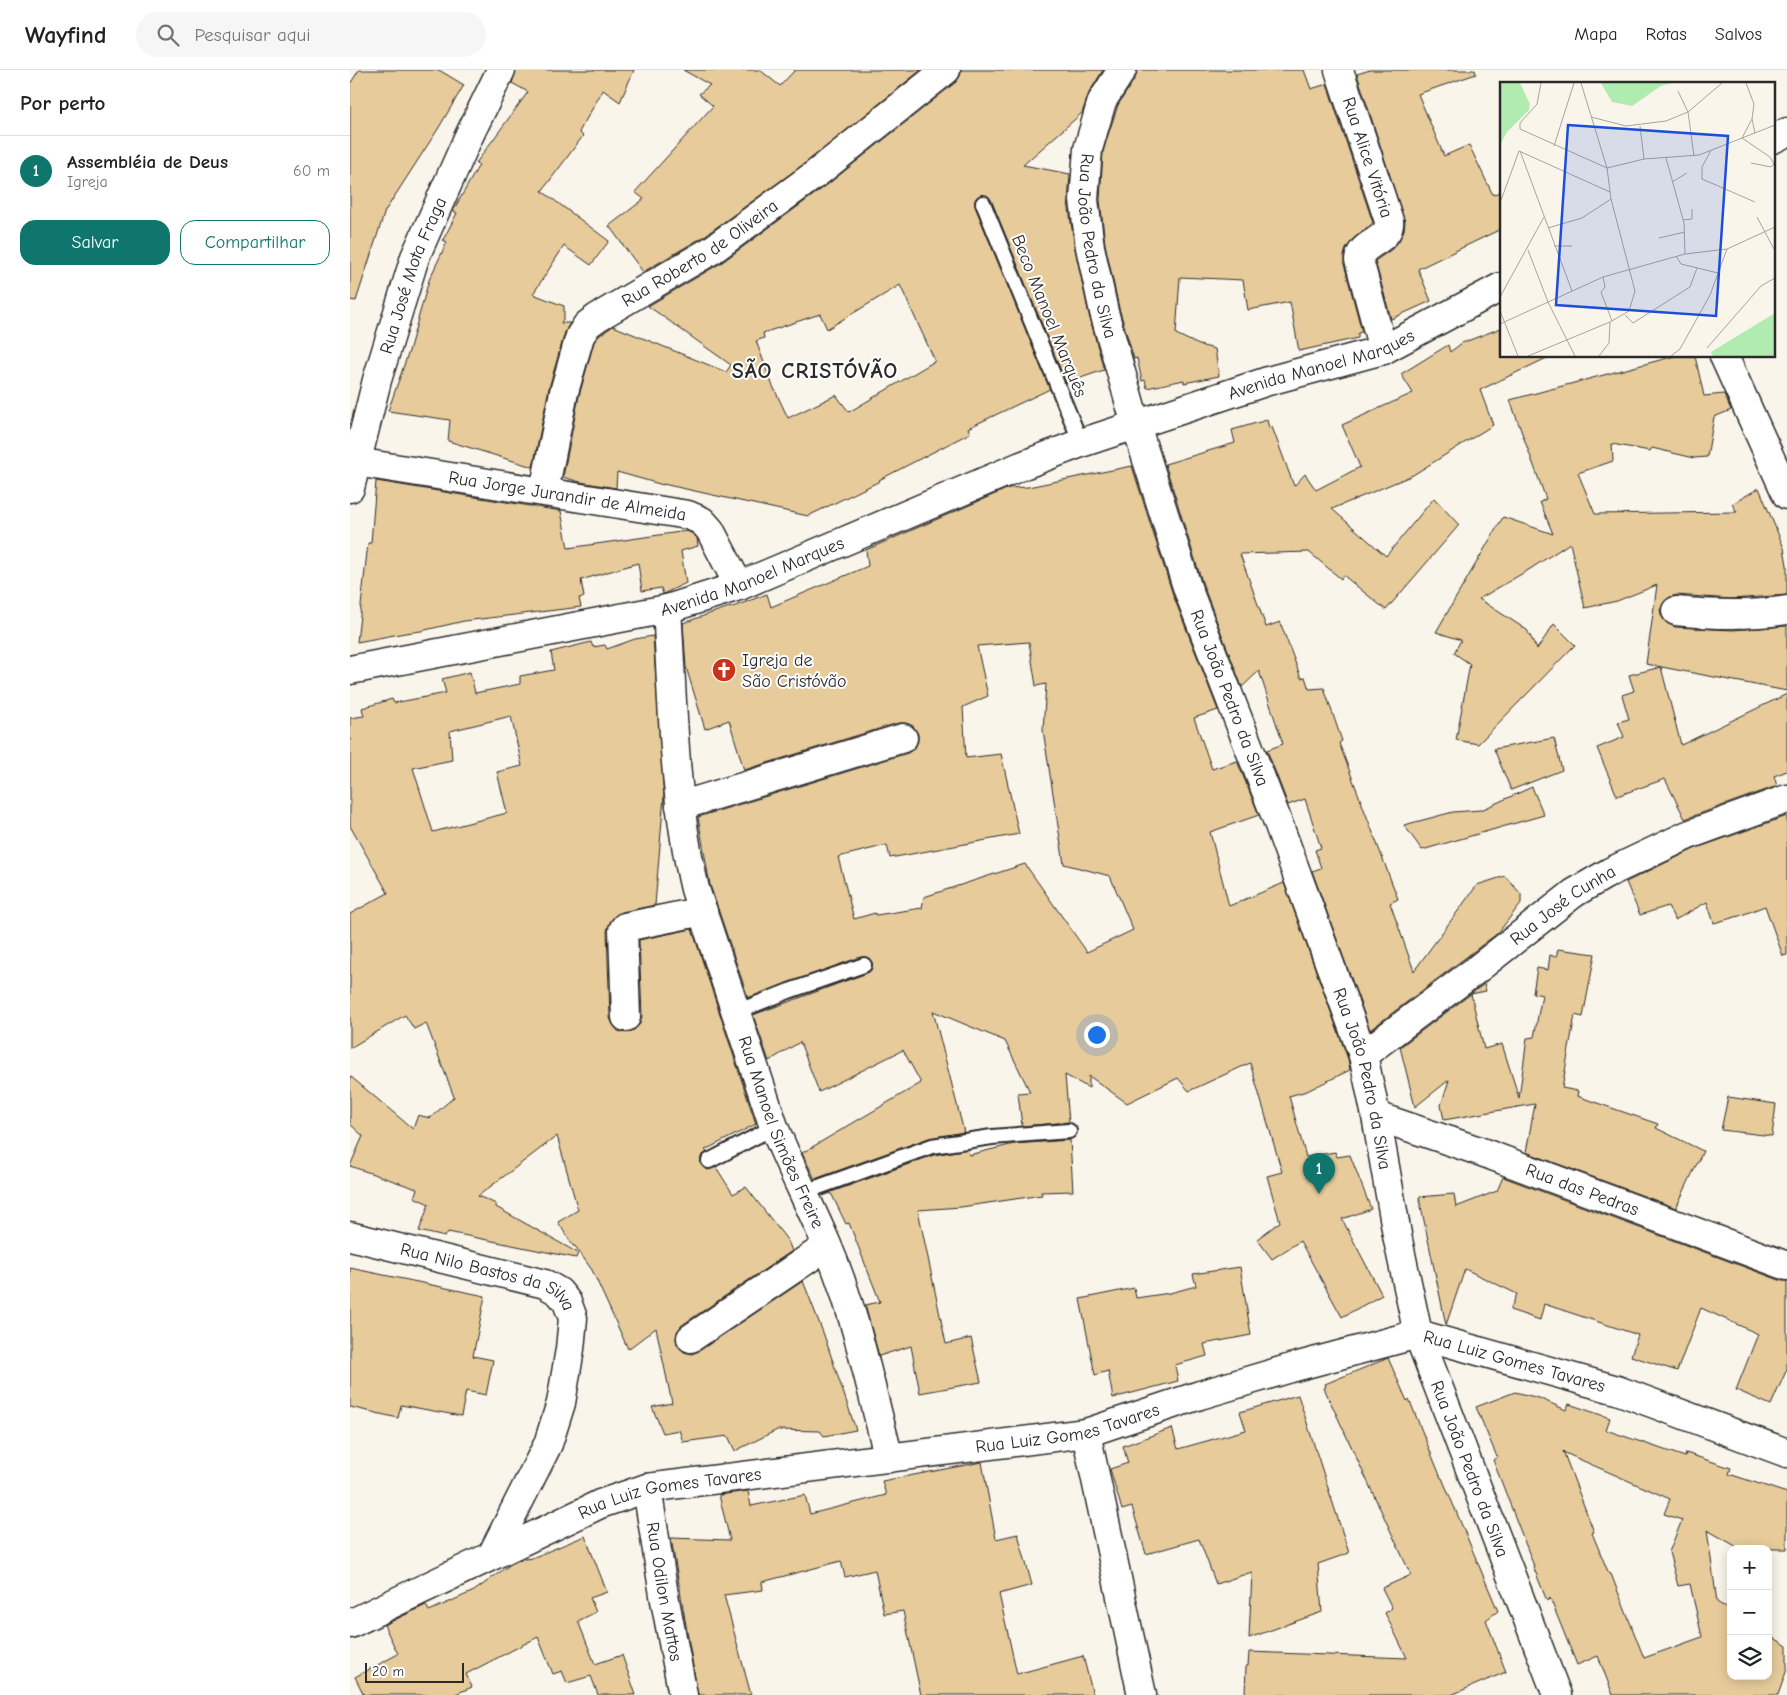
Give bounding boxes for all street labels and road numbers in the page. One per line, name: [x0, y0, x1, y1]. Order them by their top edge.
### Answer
street label: Rua Alice Vitória: [1338, 94, 1398, 220]
street label: Rua João Pedro da Silva: [1073, 153, 1121, 341]
street label: Rua José Mota Fraga: [375, 194, 451, 356]
street label: Rua Roberto de Oliveira: [618, 195, 782, 311]
street label: Beco Manoel Marquês: [1007, 232, 1091, 400]
street label: Avenida Manoel Marques: [1225, 325, 1418, 404]
street label: Rua Jorge Jurandir de Almeida: [447, 466, 688, 525]
street label: Avenida Manoel Marques: [659, 532, 847, 620]
street label: Rua João Pedro da Silva: [1186, 607, 1273, 789]
street label: Rua José Cunha: [1506, 861, 1619, 950]
street label: Rua João Pedro da Silva: [1329, 985, 1396, 1171]
street label: Rua Manoel Simões Freire: [734, 1033, 829, 1232]
street label: Rua das Pedras: [1523, 1159, 1642, 1220]
street label: Rua Nilo Bastos da Silva: [398, 1238, 580, 1313]
street label: Rua Luiz Gomes Tavares: [1421, 1326, 1608, 1397]
street label: Rua João Pedro da Silva: [1426, 1377, 1513, 1560]
street label: Rua Luiz Gomes Tavares: [974, 1399, 1162, 1457]
street label: Rua Luiz Gomes Tavares: [574, 1463, 762, 1524]
street label: Rua Odilon Mattos: [642, 1520, 687, 1663]

